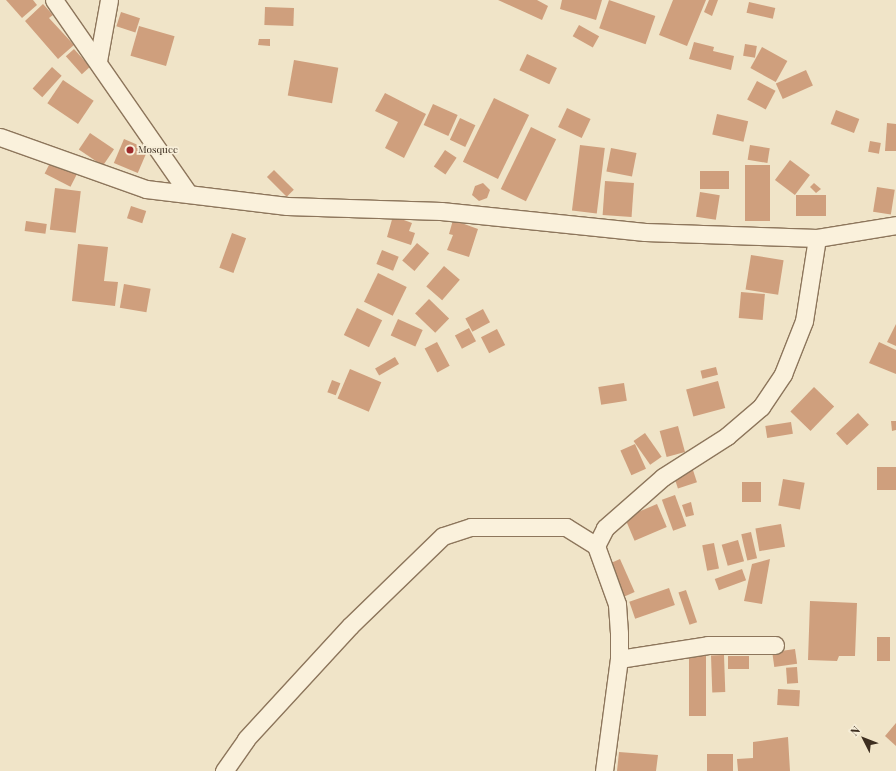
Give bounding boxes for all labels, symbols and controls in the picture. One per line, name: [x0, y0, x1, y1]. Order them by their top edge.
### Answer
place label: Mosquee: [138, 144, 178, 156]
marker: Mosquee: [125, 145, 135, 155]
north arrow: [844, 719, 884, 759]
text: N: [846, 723, 863, 739]

